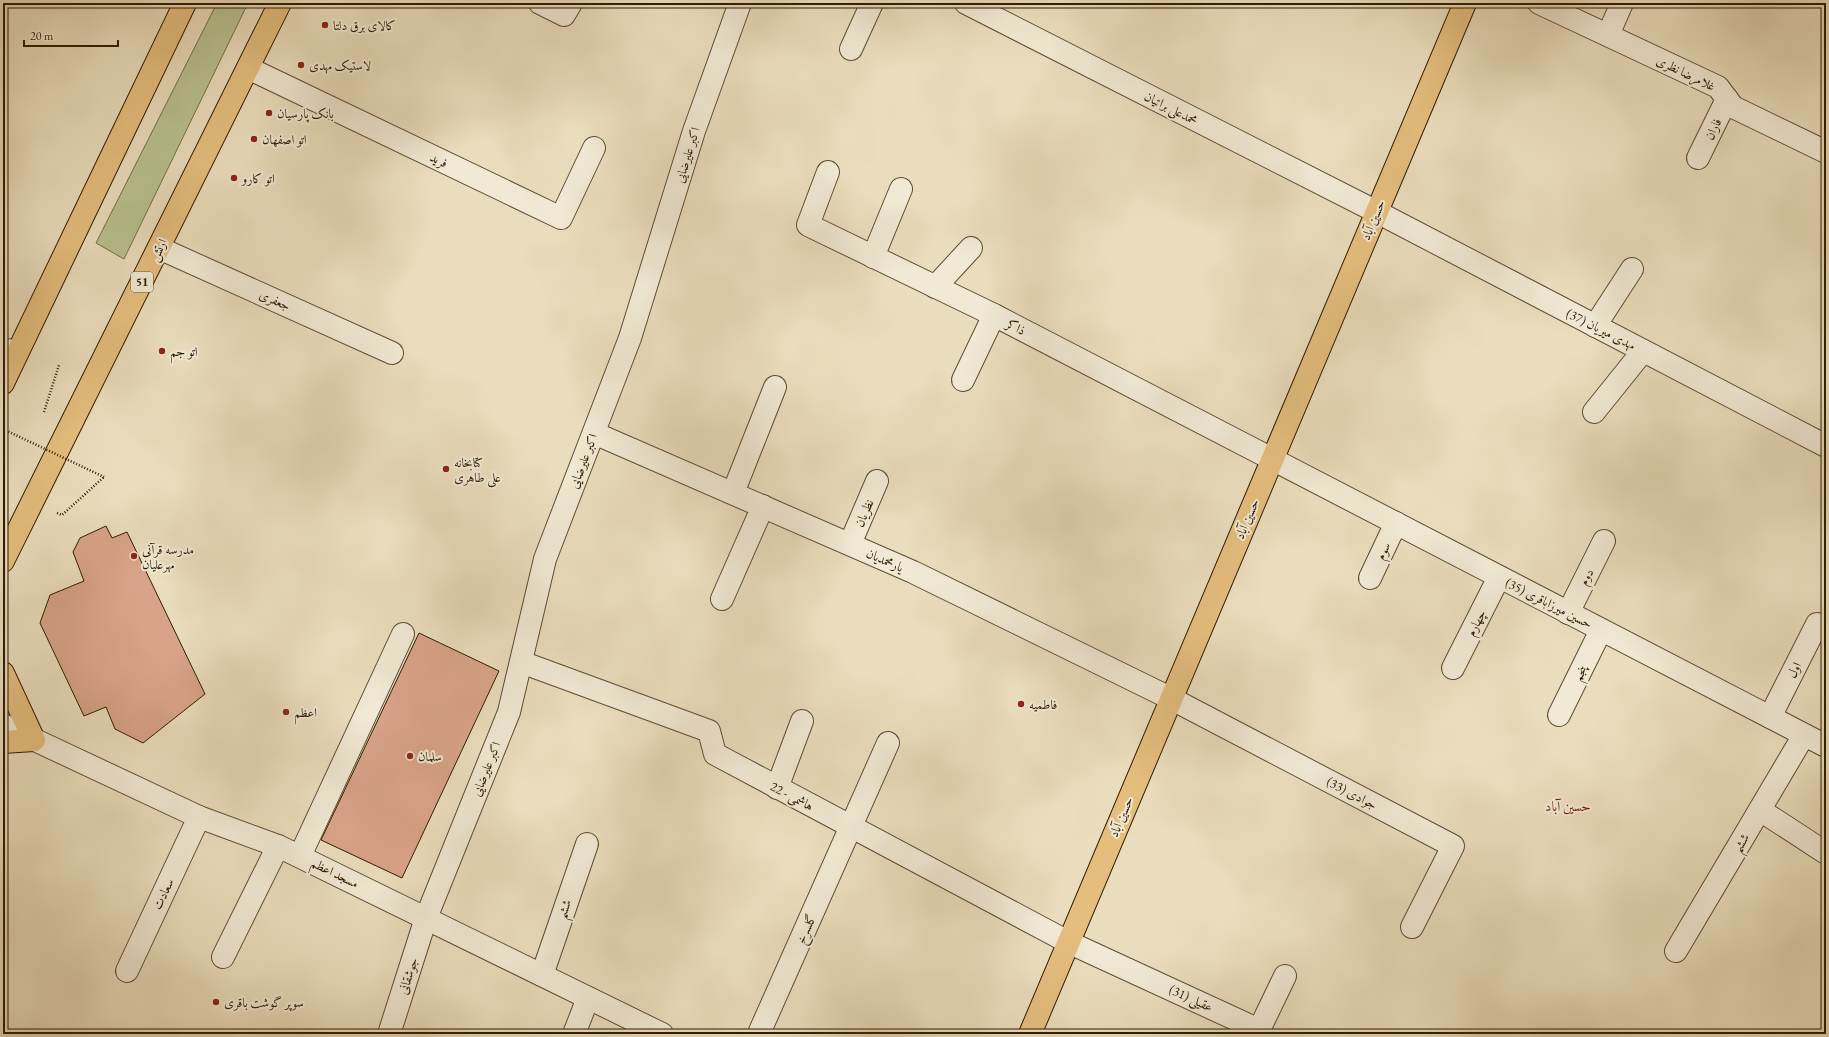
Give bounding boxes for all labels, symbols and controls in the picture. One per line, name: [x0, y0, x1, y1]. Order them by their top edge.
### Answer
place label: کالای برق دلتا: [333, 17, 396, 34]
marker: کالای برق دلتا: [320, 20, 330, 30]
scale bar: [24, 22, 118, 48]
text: 20 m: [30, 28, 54, 44]
street label: غلامرضا نظری: [1653, 51, 1718, 95]
place label: لاستیک مهدی: [309, 57, 371, 74]
marker: لاستیک مهدی: [296, 60, 306, 70]
street label: محمدعلی براتیان: [1141, 87, 1201, 131]
place label: بانک پارسیان: [277, 105, 334, 123]
marker: بانک پارسیان: [264, 108, 274, 118]
street label: فاران: [1700, 115, 1726, 143]
street label: اکبر علیرضایی: [670, 125, 704, 185]
place label: اتو اصفهان: [262, 131, 307, 148]
marker: اتو اصفهان: [249, 134, 259, 144]
street label: فرید: [427, 148, 451, 172]
place label: اتو کارو: [240, 170, 275, 187]
marker: اتو کارو: [229, 173, 239, 183]
street label: حسین آباد: [1357, 197, 1389, 243]
street label: ارتش: [145, 236, 172, 265]
road number: 51: [131, 272, 153, 292]
street label: جعفری: [257, 286, 293, 314]
street label: مهدی میریان (37): [1564, 304, 1639, 354]
street label: ذاکر: [1002, 314, 1029, 339]
place label: اتو جم: [170, 343, 198, 364]
marker: اتو جم: [157, 346, 167, 356]
street label: اکبر علیرضایی: [565, 431, 601, 491]
place label: کتابخانه علی طاهری: [454, 454, 501, 488]
marker: کتابخانه علی طاهری: [441, 464, 451, 474]
street label: حسین آباد: [1231, 496, 1263, 542]
street label: نظریان: [851, 497, 877, 529]
street label: سوم: [1372, 539, 1397, 564]
place label: مدرسه قرآنی مهرعلیان: [142, 541, 194, 573]
street label: یارمحمدیان: [864, 544, 908, 576]
marker: مدرسه قرآنی مهرعلیان: [129, 551, 139, 561]
street label: دوم: [1575, 566, 1600, 590]
street label: حسین میرزاباقری (35): [1503, 574, 1595, 632]
street label: چهارم: [1462, 607, 1493, 641]
street label: اول: [1783, 659, 1805, 681]
street label: پنجم: [1569, 661, 1595, 686]
place label: فاطمیه: [1029, 696, 1057, 713]
marker: فاطمیه: [1016, 699, 1026, 709]
place label: اعظم: [294, 704, 317, 725]
marker: اعظم: [281, 707, 291, 717]
street label: اکبر علیرضایی: [467, 739, 505, 799]
place label: سلمان: [418, 748, 442, 765]
marker: سلمان: [405, 751, 415, 761]
street label: جوادی (33): [1324, 773, 1380, 813]
street label: هاشمی - 22: [767, 778, 817, 815]
street label: حسین آباد: [1105, 794, 1137, 840]
district label: حسین آباد: [1545, 797, 1591, 815]
street label: ششم: [1729, 830, 1758, 858]
street label: مسجد اعظم: [307, 854, 362, 895]
street label: سعادت: [148, 875, 178, 913]
street label: ششم: [553, 897, 580, 923]
street label: گلسرخ: [792, 911, 823, 948]
street label: جوشقانی: [394, 955, 422, 997]
street label: عقیلی (31): [1166, 981, 1216, 1017]
place label: سوپر گوشت باقری: [224, 994, 304, 1012]
marker: سوپر گوشت باقری: [211, 997, 221, 1007]

